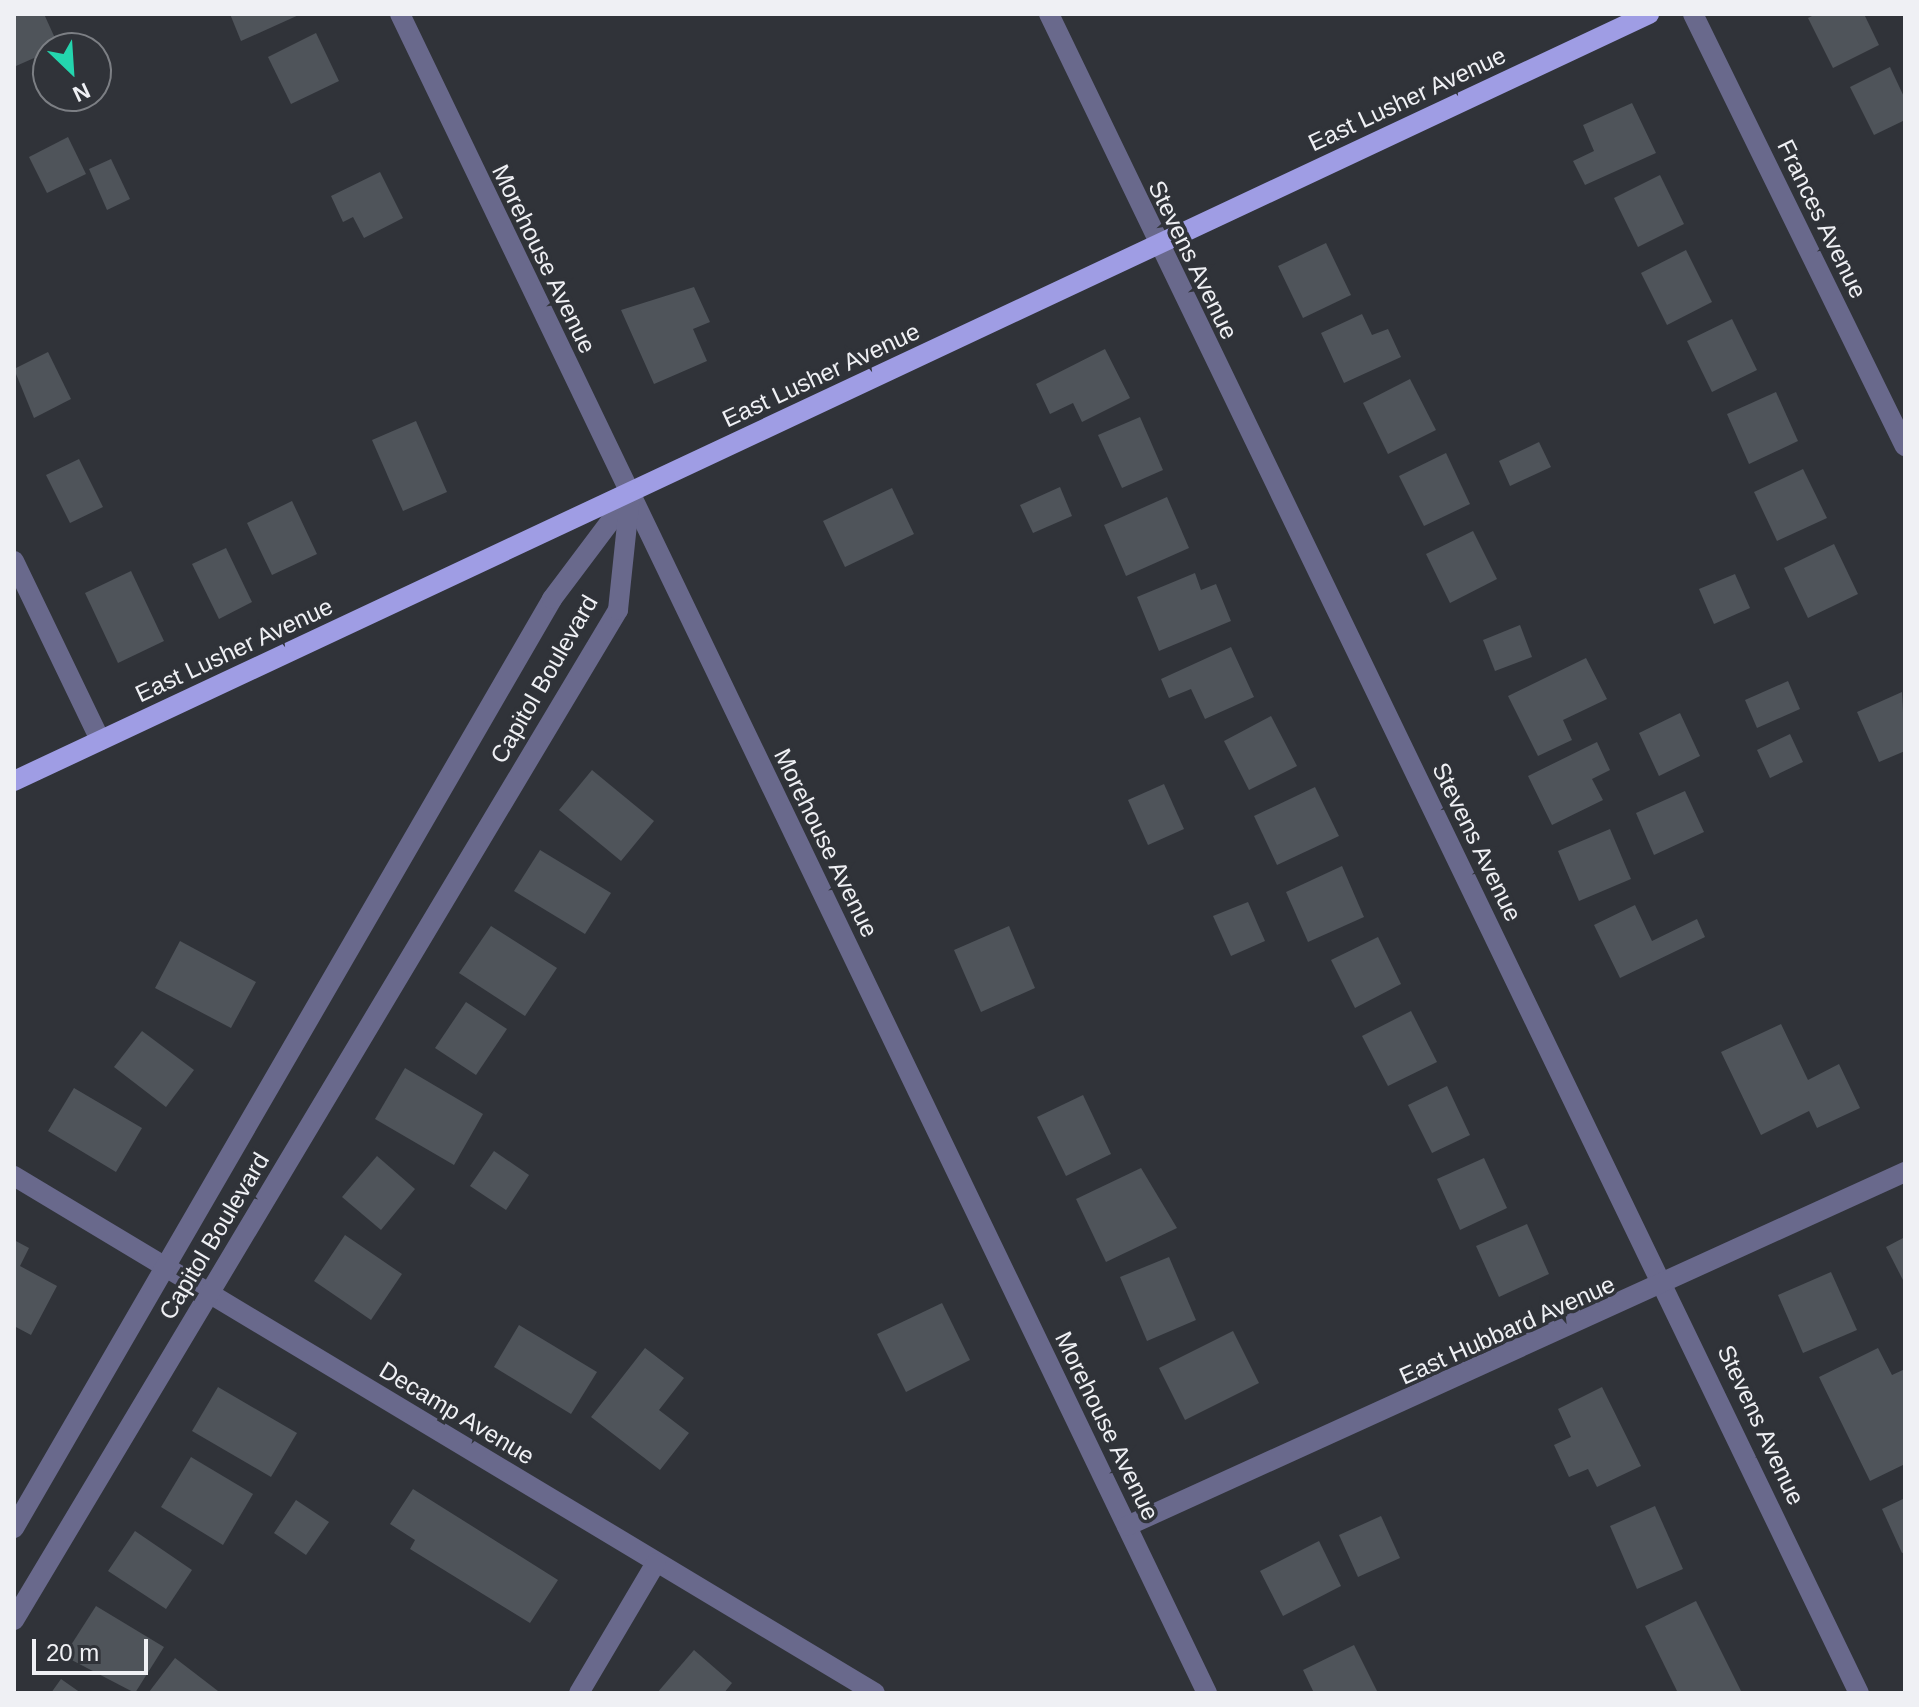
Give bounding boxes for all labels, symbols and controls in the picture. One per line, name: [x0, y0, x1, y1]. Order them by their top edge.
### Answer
north arrow: [32, 32, 112, 112]
street label: East Lusher Avenue: [1303, 40, 1511, 158]
text: N: [69, 78, 94, 107]
street label: Frances Avenue: [1771, 134, 1873, 304]
street label: Morehouse Avenue: [486, 159, 602, 359]
street label: Stevens Avenue: [1142, 175, 1244, 345]
street label: East Lusher Avenue: [717, 316, 925, 434]
street label: Capitol Boulevard: [484, 590, 604, 768]
street label: East Lusher Avenue: [130, 591, 338, 709]
street label: Morehouse Avenue: [768, 743, 884, 943]
street label: Stevens Avenue: [1426, 757, 1528, 927]
street label: Capitol Boulevard: [153, 1147, 275, 1325]
street label: East Hubbard Avenue: [1394, 1269, 1620, 1391]
street label: Morehouse Avenue: [1049, 1326, 1165, 1526]
street label: Stevens Avenue: [1711, 1340, 1811, 1510]
street label: Decamp Avenue: [374, 1355, 540, 1471]
scale bar: [36, 1623, 152, 1673]
text: 20 m: [46, 1639, 99, 1666]

